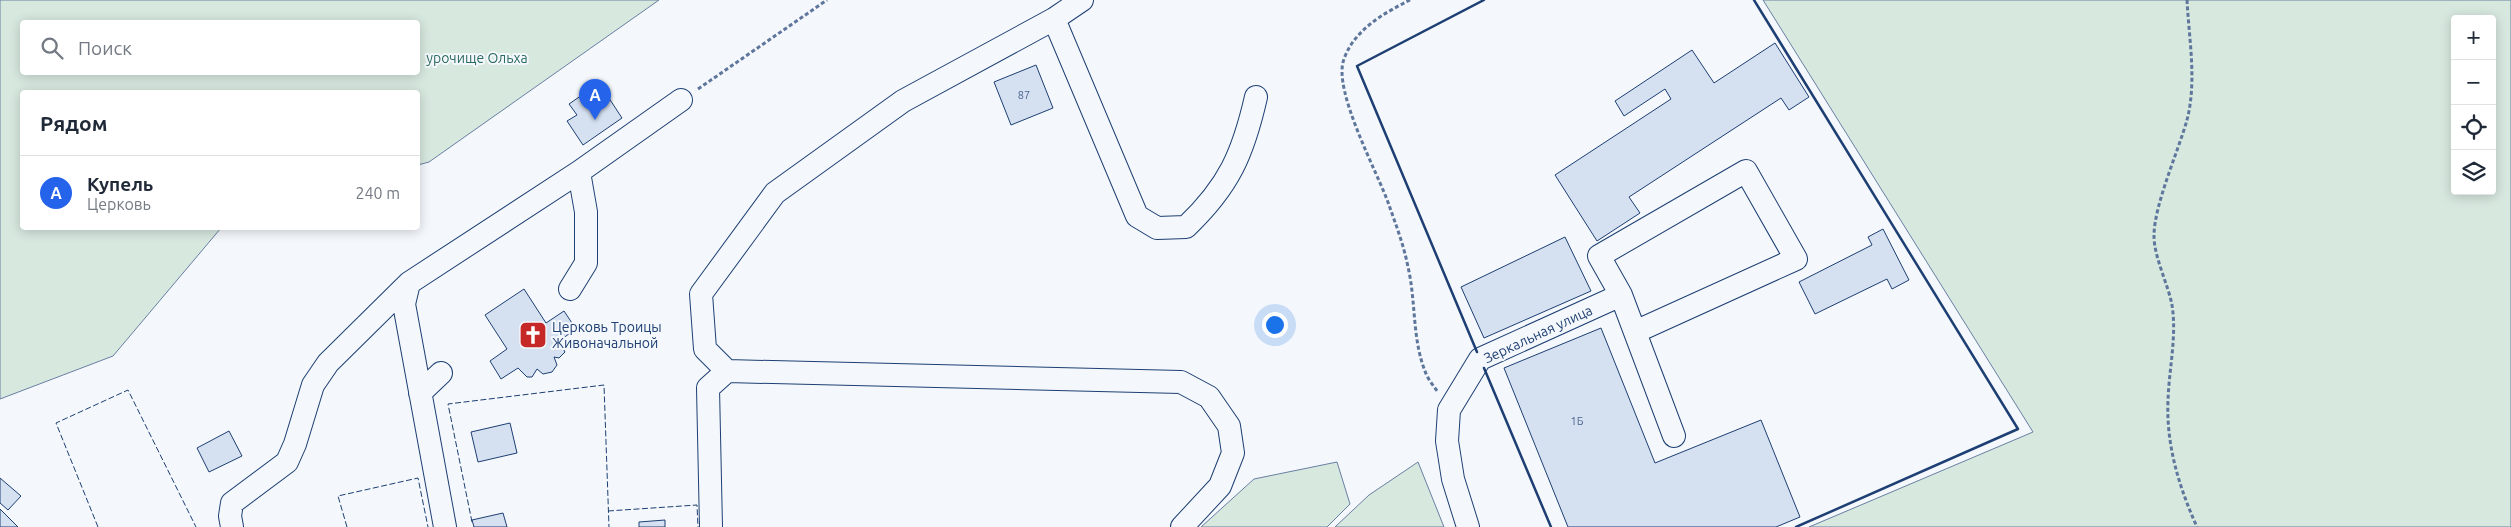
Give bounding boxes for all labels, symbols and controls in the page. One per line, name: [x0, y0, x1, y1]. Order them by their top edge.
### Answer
map controls: [2451, 15, 2496, 195]
button: +: [2451, 15, 2496, 60]
search box: [20, 20, 420, 75]
icon: search: [38, 34, 66, 62]
text: Поиск: [78, 37, 132, 59]
park label: урочище Ольха: [426, 50, 528, 66]
button: −: [2451, 60, 2496, 105]
pin: A: [579, 79, 611, 120]
house number: 87: [1018, 89, 1030, 101]
button: locate: [2451, 105, 2496, 150]
text: Рядом: [40, 111, 108, 135]
button: layers: [2451, 150, 2496, 195]
text: Купель: [87, 173, 153, 195]
text: A: [50, 184, 62, 202]
text: 240 m: [355, 184, 400, 202]
text: Церковь: [87, 195, 151, 213]
street label: Зеркальная улица: [1481, 302, 1595, 366]
your location: [1262, 312, 1288, 338]
place label: Церковь Троицы Живоначальной: [552, 319, 662, 351]
church icon: Церковь Троицы Живоначальной: [518, 320, 548, 350]
house number: 1Б: [1571, 415, 1584, 427]

